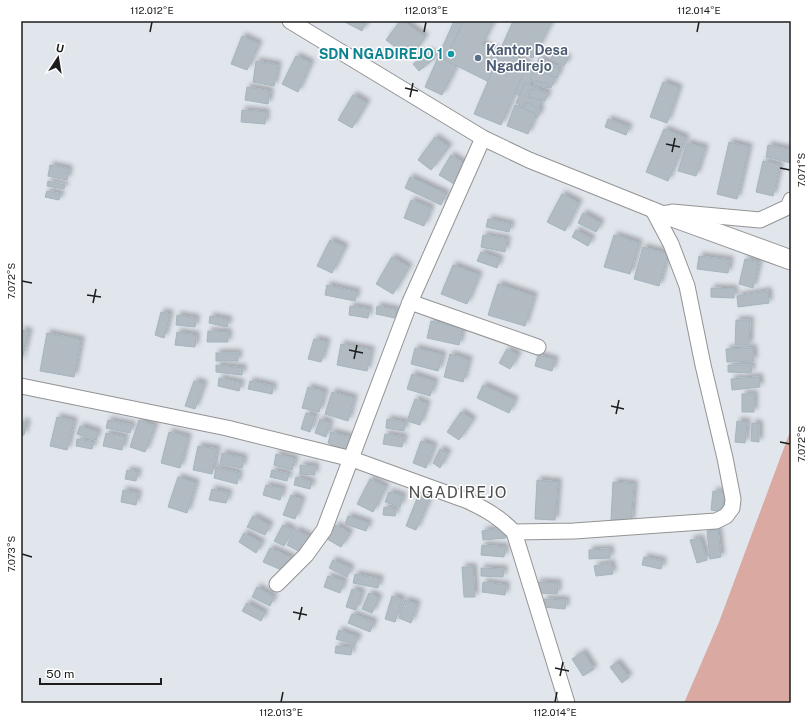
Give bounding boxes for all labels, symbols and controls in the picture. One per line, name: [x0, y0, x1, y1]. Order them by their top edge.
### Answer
text: 112.012°E: [130, 4, 174, 16]
text: 112.013°E: [404, 4, 448, 16]
text: 112.014°E: [677, 4, 721, 16]
north arrow: [38, 38, 78, 78]
text: U: [55, 42, 65, 55]
place label: Kantor Desa Ngadirejo: [486, 42, 568, 74]
place label: SDN NGADIREJO 1: [319, 46, 443, 62]
marker: SDN NGADIREJO 1: [446, 49, 456, 59]
marker: Kantor Desa Ngadirejo: [473, 53, 483, 63]
text: 7.071°S: [795, 152, 807, 187]
text: 7.072°S: [5, 263, 17, 299]
text: 7.072°S: [795, 426, 807, 462]
district label: NGADIREJO: [409, 483, 507, 502]
text: 7.073°S: [5, 535, 17, 572]
scale bar: [40, 660, 161, 686]
text: 50 m: [46, 667, 74, 681]
text: 112.013°E: [259, 706, 303, 718]
text: 112.014°E: [533, 706, 577, 718]

